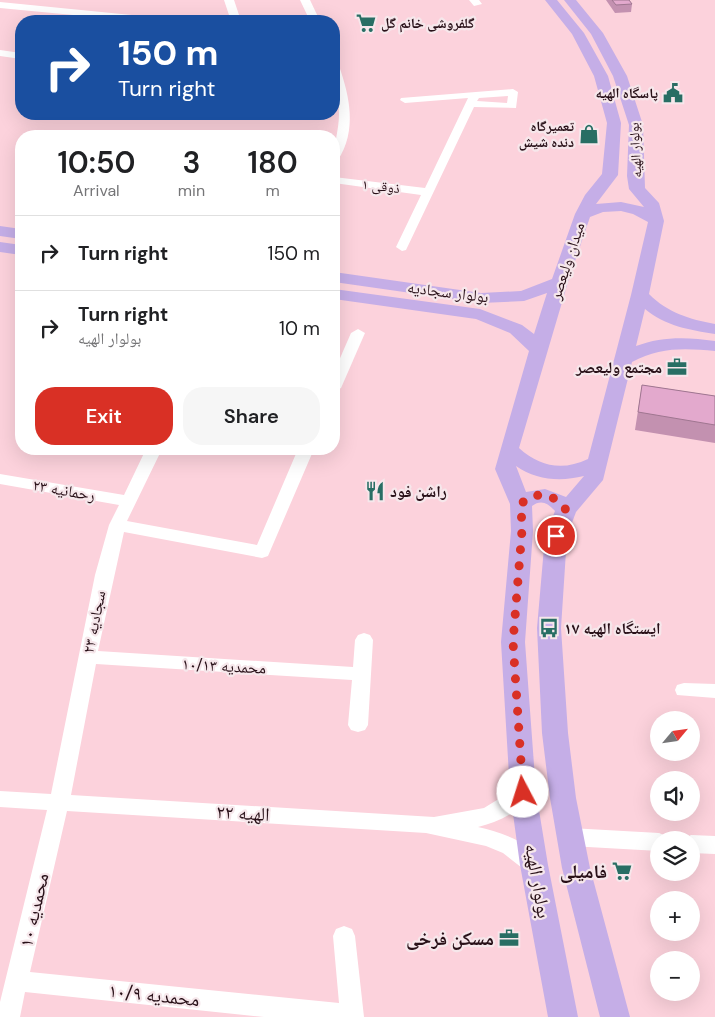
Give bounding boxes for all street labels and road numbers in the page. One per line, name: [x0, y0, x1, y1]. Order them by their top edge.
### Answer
street label: بولوار الهیه: [625, 122, 645, 178]
street label: ذوقی ۱: [361, 175, 401, 197]
street label: میدان ولیعصر: [544, 220, 589, 303]
street label: بولوار سجادیه: [406, 277, 490, 307]
street label: رحمانیه ۲۳: [31, 474, 97, 506]
street label: سجادیه ۲۳: [78, 589, 110, 655]
street label: محمدیه ۱۰/۱۳: [181, 653, 267, 679]
street label: الهیه ۲۲: [216, 799, 270, 827]
street label: بولوار الهیه: [519, 842, 557, 920]
street label: محمدیه ۱۰: [13, 870, 55, 950]
street label: محمدیه ۱۰/۹: [107, 978, 201, 1012]

